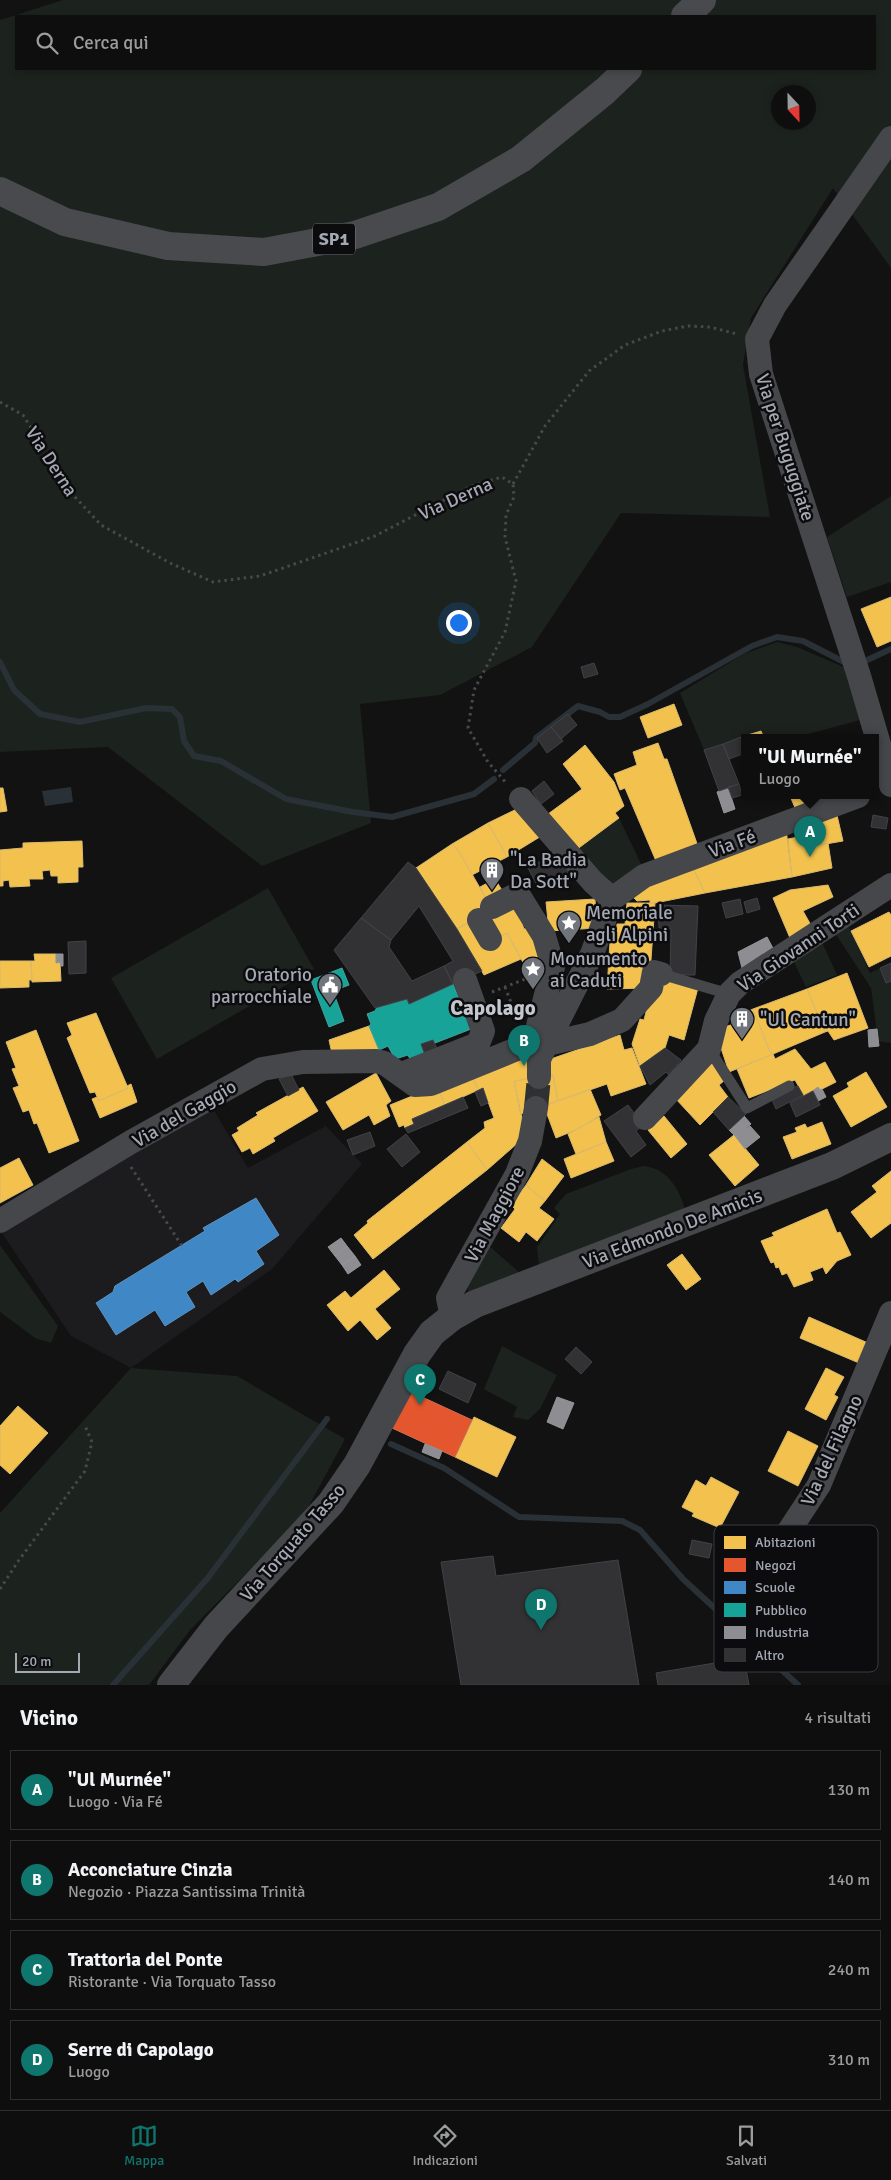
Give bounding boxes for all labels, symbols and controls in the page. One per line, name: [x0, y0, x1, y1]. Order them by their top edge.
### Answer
search box: [15, 15, 876, 70]
icon: search: [33, 29, 61, 57]
text: Cerca qui: [73, 31, 149, 55]
north arrow: [771, 85, 816, 130]
road number: SP1: [313, 223, 355, 254]
street label: Via per Buguggiate: [750, 371, 820, 524]
street label: Via Derna: [20, 422, 83, 501]
street label: Via Derna: [415, 472, 496, 526]
your location: [446, 610, 472, 636]
popup: [741, 734, 879, 799]
text: "Ul Murnée": [759, 745, 861, 769]
text: Luogo: [759, 769, 800, 789]
pin: A: [794, 816, 826, 857]
street label: Via Fé: [705, 824, 759, 864]
place label: "La Badia Da Sott": [510, 848, 587, 894]
building icon: "La Badia Da Sott": [479, 857, 505, 891]
street label: Via Giovanni Torti: [733, 898, 864, 998]
place label: Memoriale agli Alpini: [586, 901, 673, 947]
place icon: Memoriale agli Alpini: [556, 910, 582, 944]
place label: Monumento ai Caduti: [550, 947, 647, 993]
place icon: Monumento ai Caduti: [520, 956, 546, 990]
place label: Oratorio parrocchiale: [211, 963, 312, 1009]
public building icon: Oratorio parrocchiale: [317, 972, 343, 1006]
district label: Capolago: [450, 995, 536, 1021]
building icon: "Ul Cantun": [729, 1006, 755, 1040]
place label: "Ul Cantun": [760, 1008, 856, 1032]
pin: B: [508, 1025, 540, 1066]
street label: Via del Gaggio: [128, 1074, 241, 1153]
street label: Via Maggiore: [459, 1162, 530, 1267]
street label: Via Edmondo De Amicis: [579, 1184, 766, 1274]
pin: C: [404, 1364, 436, 1405]
street label: Via del Filagno: [796, 1391, 868, 1510]
street label: Via Torquato Tasso: [235, 1479, 351, 1607]
legend: [714, 1525, 878, 1672]
text: Abitazioni: [755, 1534, 815, 1551]
text: Negozi: [755, 1557, 796, 1574]
text: Scuole: [755, 1579, 795, 1596]
pin: D: [525, 1589, 557, 1630]
text: Pubblico: [755, 1602, 807, 1619]
text: Industria: [755, 1624, 809, 1641]
text: Altro: [755, 1647, 784, 1664]
scale bar: [15, 1650, 80, 1673]
text: 20 m: [22, 1653, 51, 1670]
text: Vicino: [20, 1705, 78, 1731]
text: 4 risultati: [805, 1708, 871, 1728]
text: "Ul Murnée": [68, 1768, 171, 1792]
text: A: [32, 1780, 42, 1800]
text: 130 m: [828, 1780, 870, 1800]
text: Luogo · Via Fé: [68, 1792, 163, 1812]
text: Acconciature Cinzia: [68, 1858, 232, 1882]
text: B: [32, 1870, 42, 1890]
text: 140 m: [828, 1870, 870, 1890]
text: Negozio · Piazza Santissima Trinità: [68, 1882, 305, 1902]
text: Trattoria del Ponte: [68, 1948, 223, 1972]
text: C: [32, 1960, 42, 1980]
text: 240 m: [828, 1960, 870, 1980]
text: Ristorante · Via Torquato Tasso: [68, 1972, 276, 1992]
text: Serre di Capolago: [68, 2038, 214, 2062]
text: D: [32, 2050, 42, 2070]
text: 310 m: [828, 2050, 870, 2070]
text: Luogo: [68, 2062, 110, 2082]
tab: Mappa: [124, 2122, 164, 2169]
tab: Indicazioni: [413, 2122, 478, 2169]
tab: Salvati: [726, 2122, 767, 2169]

